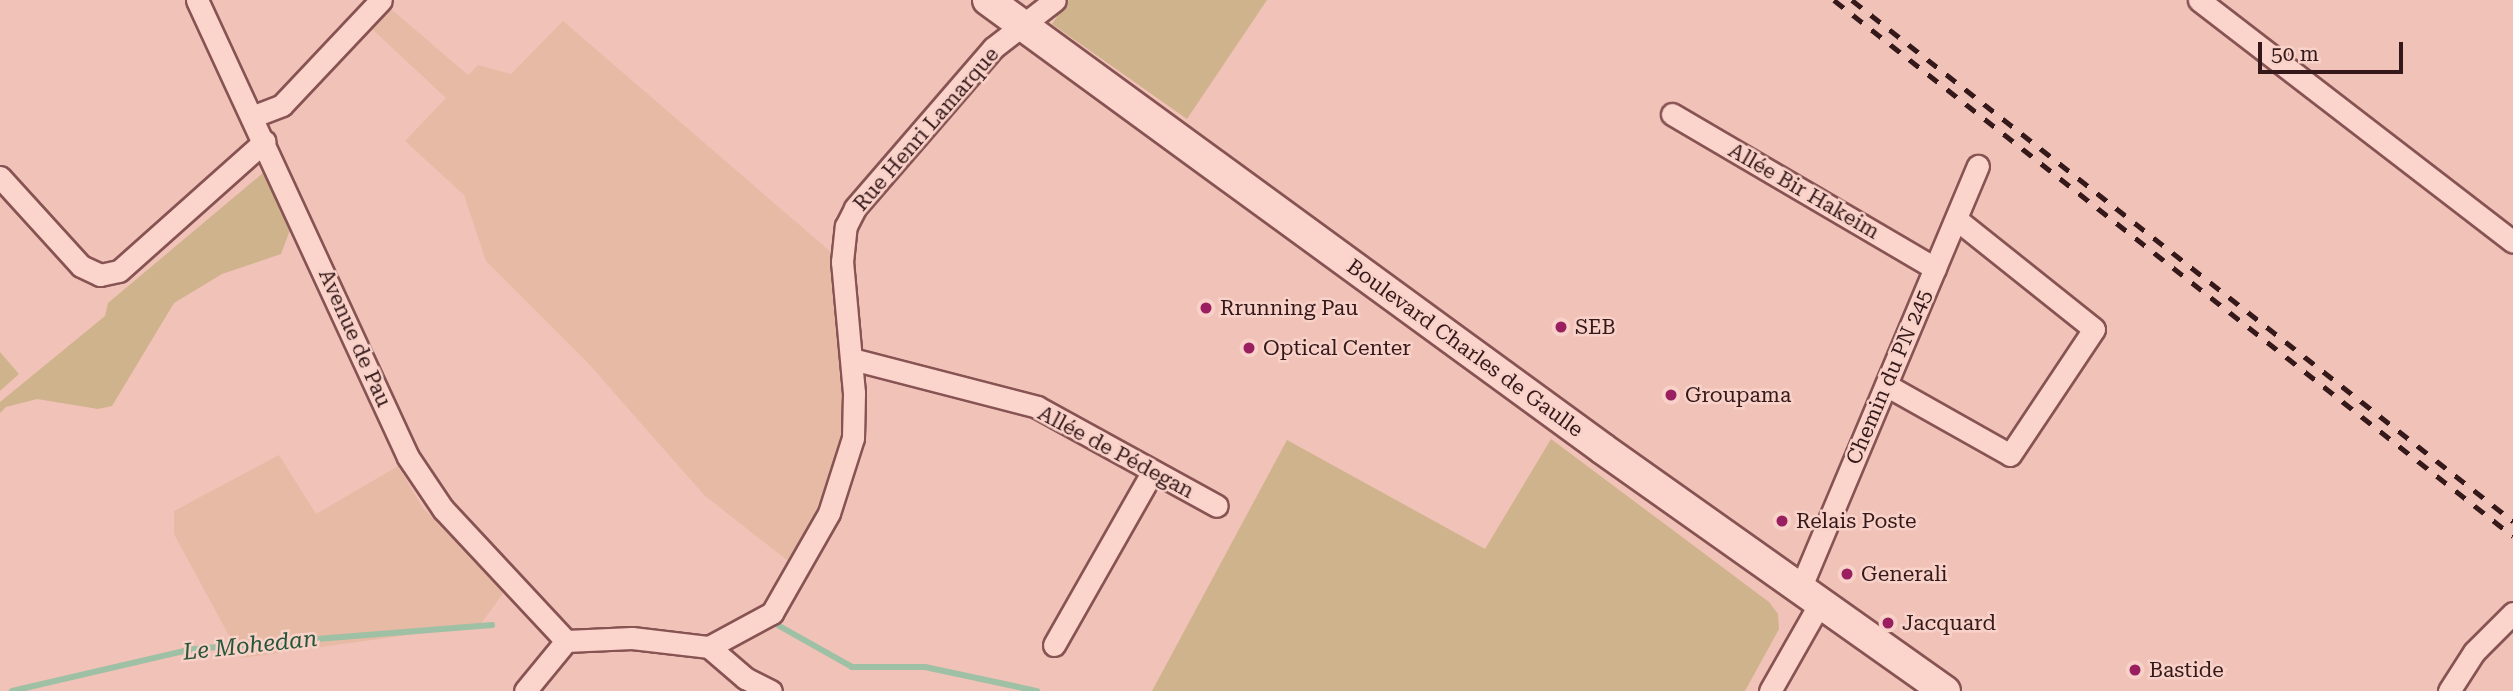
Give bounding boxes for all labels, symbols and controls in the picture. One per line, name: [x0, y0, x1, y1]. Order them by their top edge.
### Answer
scale bar: [2261, 28, 2406, 72]
street label: Rue Henri Lamarque: [848, 42, 1004, 216]
text: 50 m: [2271, 42, 2319, 66]
street label: Allée Bir Hakeim: [1724, 138, 1884, 244]
street label: Boulevard Charles de Gaulle: [1342, 254, 1588, 442]
street label: Avenue de Pau: [313, 265, 397, 411]
street label: Chemin du PN 245: [1841, 286, 1937, 468]
place label: Rrunning Pau: [1220, 295, 1358, 321]
marker: Rrunning Pau: [1198, 300, 1214, 316]
place label: SEB: [1575, 314, 1616, 340]
marker: SEB: [1553, 319, 1569, 335]
place label: Optical Center: [1263, 335, 1411, 361]
marker: Optical Center: [1241, 340, 1257, 356]
place label: Groupama: [1685, 382, 1791, 408]
marker: Groupama: [1663, 387, 1679, 403]
street label: Allée de Pédegan: [1034, 400, 1198, 504]
place label: Relais Poste: [1796, 508, 1917, 534]
marker: Relais Poste: [1774, 513, 1790, 529]
place label: Generali: [1861, 561, 1947, 587]
marker: Generali: [1839, 566, 1855, 582]
place label: Jacquard: [1902, 610, 1996, 636]
marker: Jacquard: [1880, 615, 1896, 631]
water label: Le Mohedan: [181, 625, 319, 667]
place label: Bastide: [2149, 657, 2224, 683]
marker: Bastide: [2127, 662, 2143, 678]

